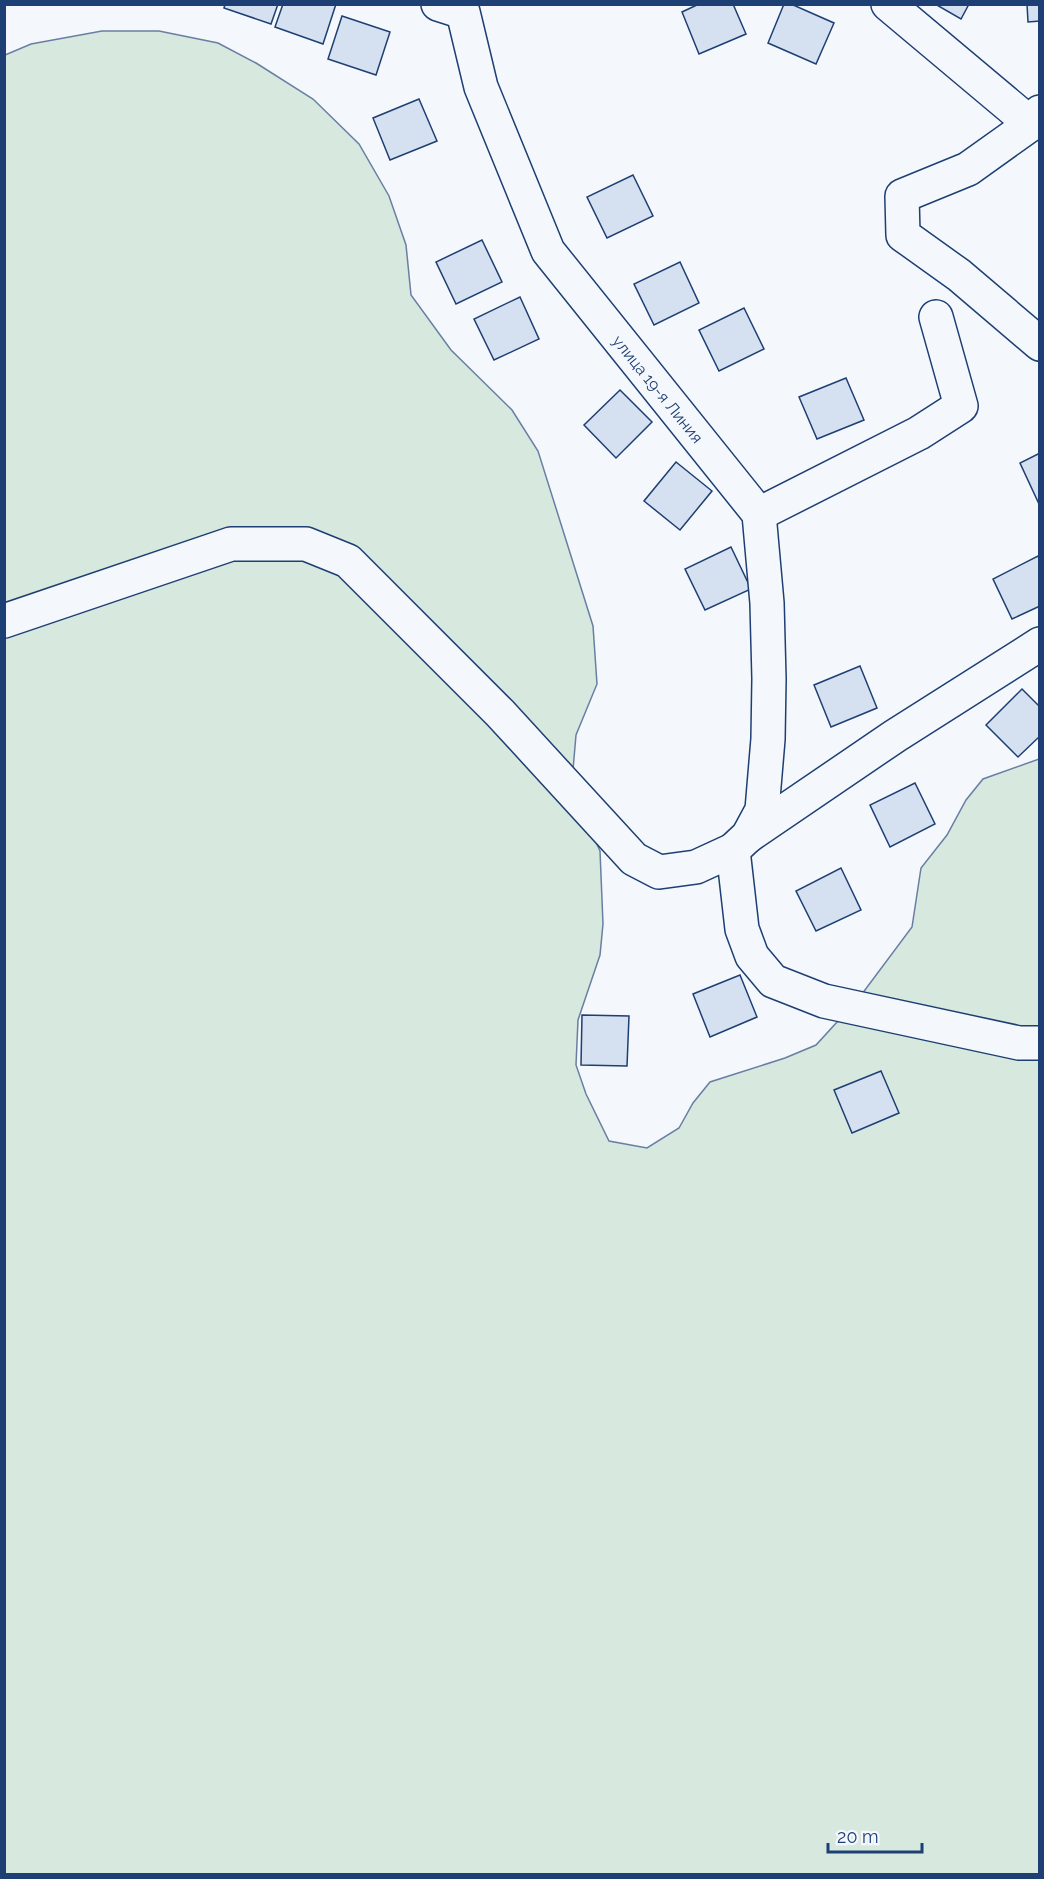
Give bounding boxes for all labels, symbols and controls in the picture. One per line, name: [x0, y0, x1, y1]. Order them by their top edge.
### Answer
street label: улица 19-я Линия: [608, 332, 707, 447]
scale bar: [828, 1816, 922, 1854]
text: 20 m: [837, 1826, 879, 1847]

